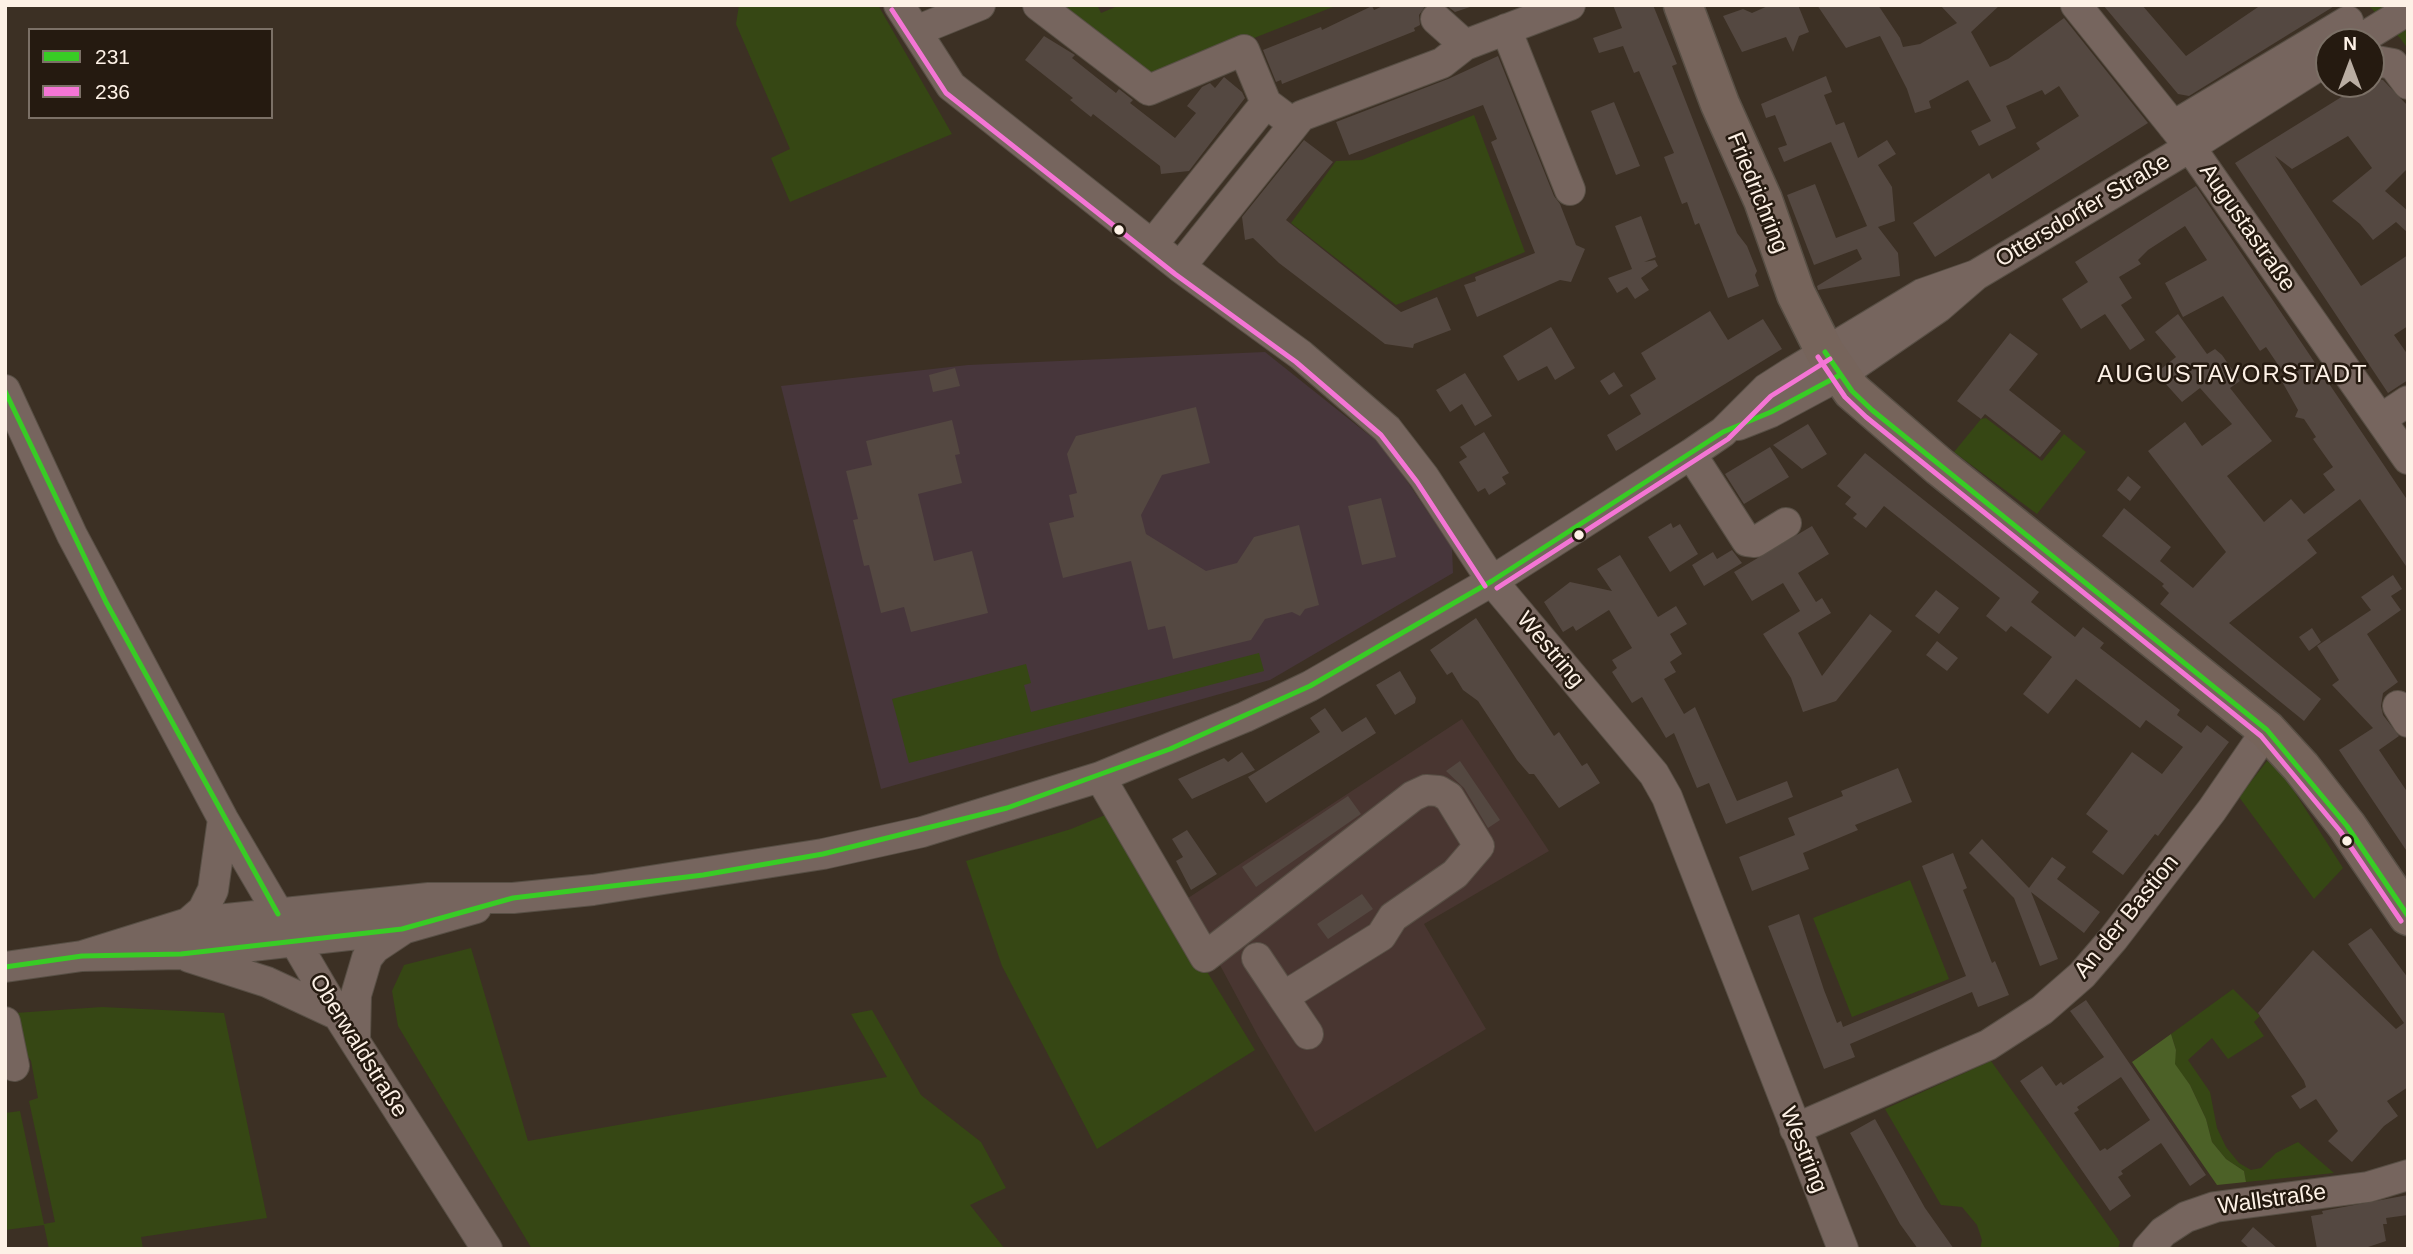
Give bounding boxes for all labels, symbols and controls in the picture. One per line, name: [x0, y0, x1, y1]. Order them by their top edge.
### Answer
legend: [28, 28, 273, 119]
north arrow: [2315, 28, 2385, 98]
text: N: [2343, 33, 2357, 54]
text: 231: [95, 45, 130, 68]
text: 236: [95, 80, 130, 103]
street label: Friedrichring: [1720, 129, 1794, 257]
street label: Ottersdorfer Straße: [1991, 148, 2175, 274]
street label: Augustastraße: [2193, 159, 2301, 297]
unlabelled marker: [1112, 223, 1126, 237]
district label: AUGUSTAVORSTADT: [2099, 361, 2367, 389]
unlabelled marker: [1572, 528, 1586, 542]
street label: Westring: [1510, 607, 1590, 693]
unlabelled marker: [2340, 834, 2354, 848]
street label: An der Bastion: [2069, 850, 2185, 984]
street label: Oberwaldstraße: [303, 969, 413, 1123]
street label: Westring: [1773, 1103, 1833, 1197]
street label: Wallstraße: [2216, 1179, 2328, 1221]

